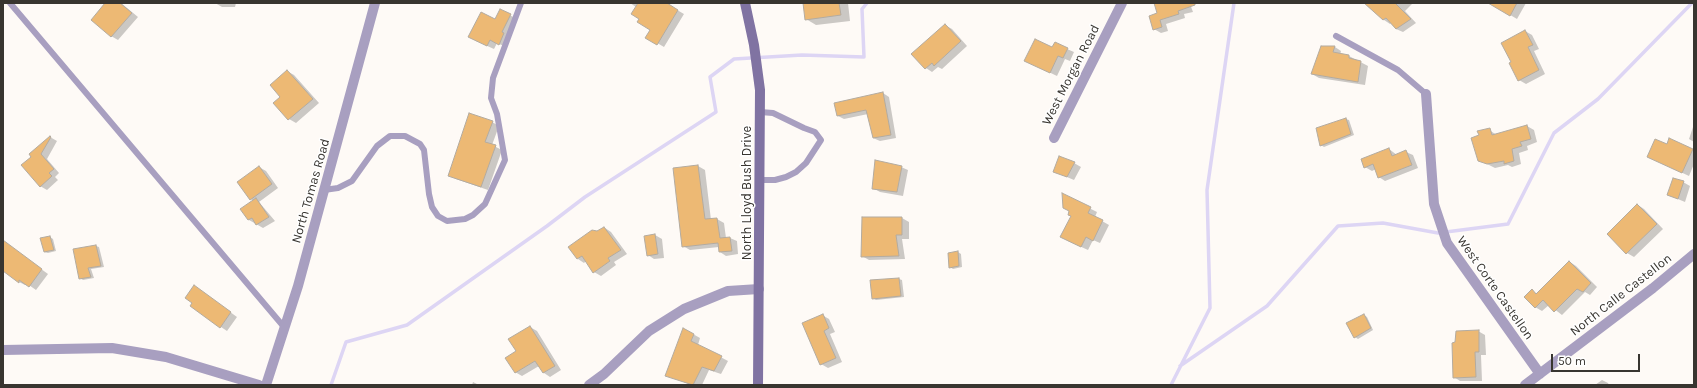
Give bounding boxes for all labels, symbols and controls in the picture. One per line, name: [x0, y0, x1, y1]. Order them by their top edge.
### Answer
street label: West Morgan Road: [1039, 22, 1103, 128]
street label: North Lloyd Bush Drive: [739, 126, 755, 260]
street label: North Tomas Road: [289, 137, 333, 245]
street label: West Corte Castellon: [1453, 233, 1537, 343]
street label: North Calle Castellon: [1567, 251, 1675, 339]
scale bar: [1553, 346, 1642, 372]
text: 50 m: [1558, 354, 1586, 368]

